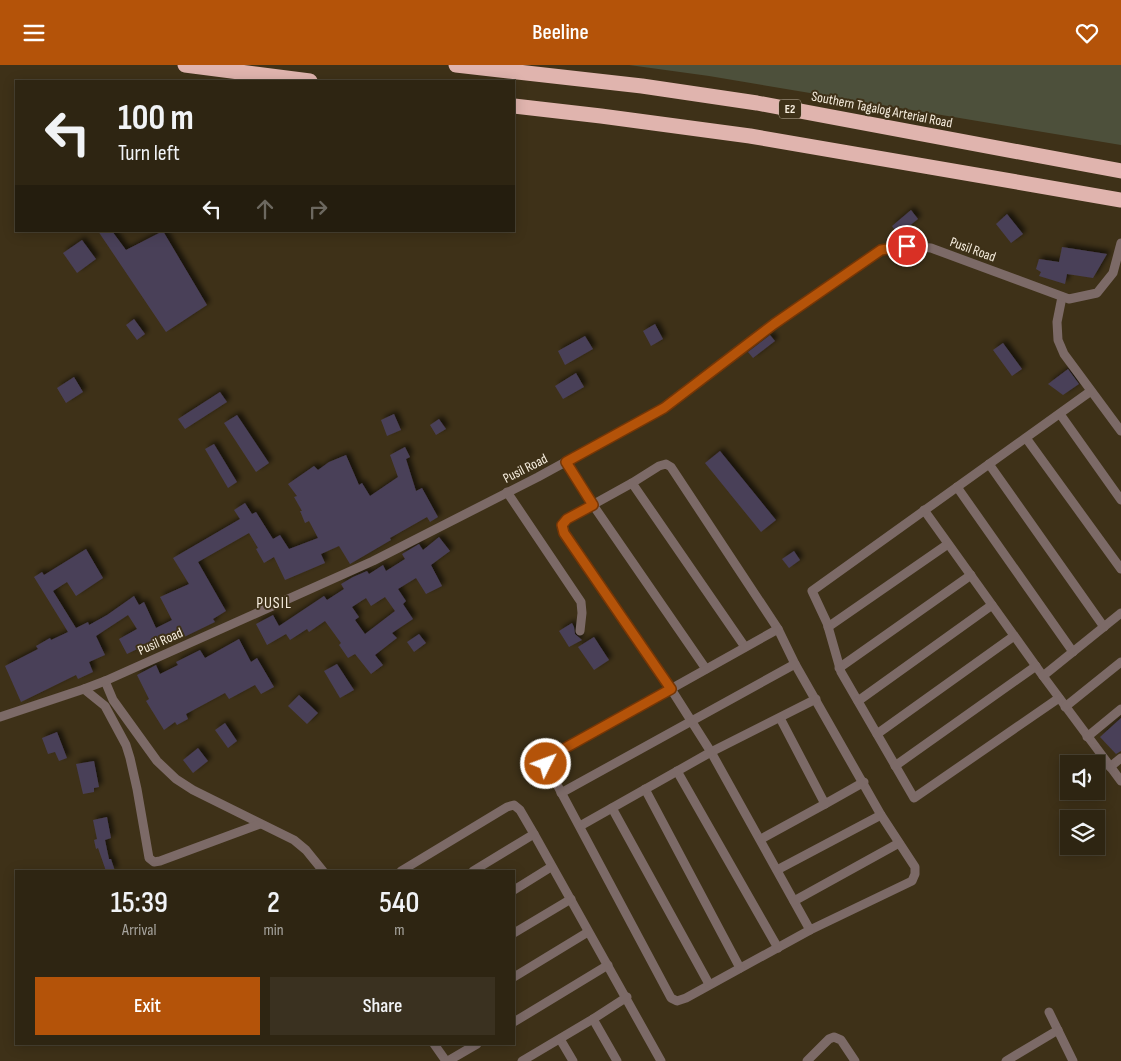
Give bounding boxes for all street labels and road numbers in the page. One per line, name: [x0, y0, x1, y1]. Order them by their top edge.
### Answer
street label: Southern Tagalog Arterial Road: [810, 87, 954, 132]
road number: E2: [779, 99, 801, 119]
street label: Pusil Road: [948, 233, 998, 266]
street label: Pusil Road: [500, 450, 550, 487]
street label: Pusil Road: [135, 624, 186, 659]

